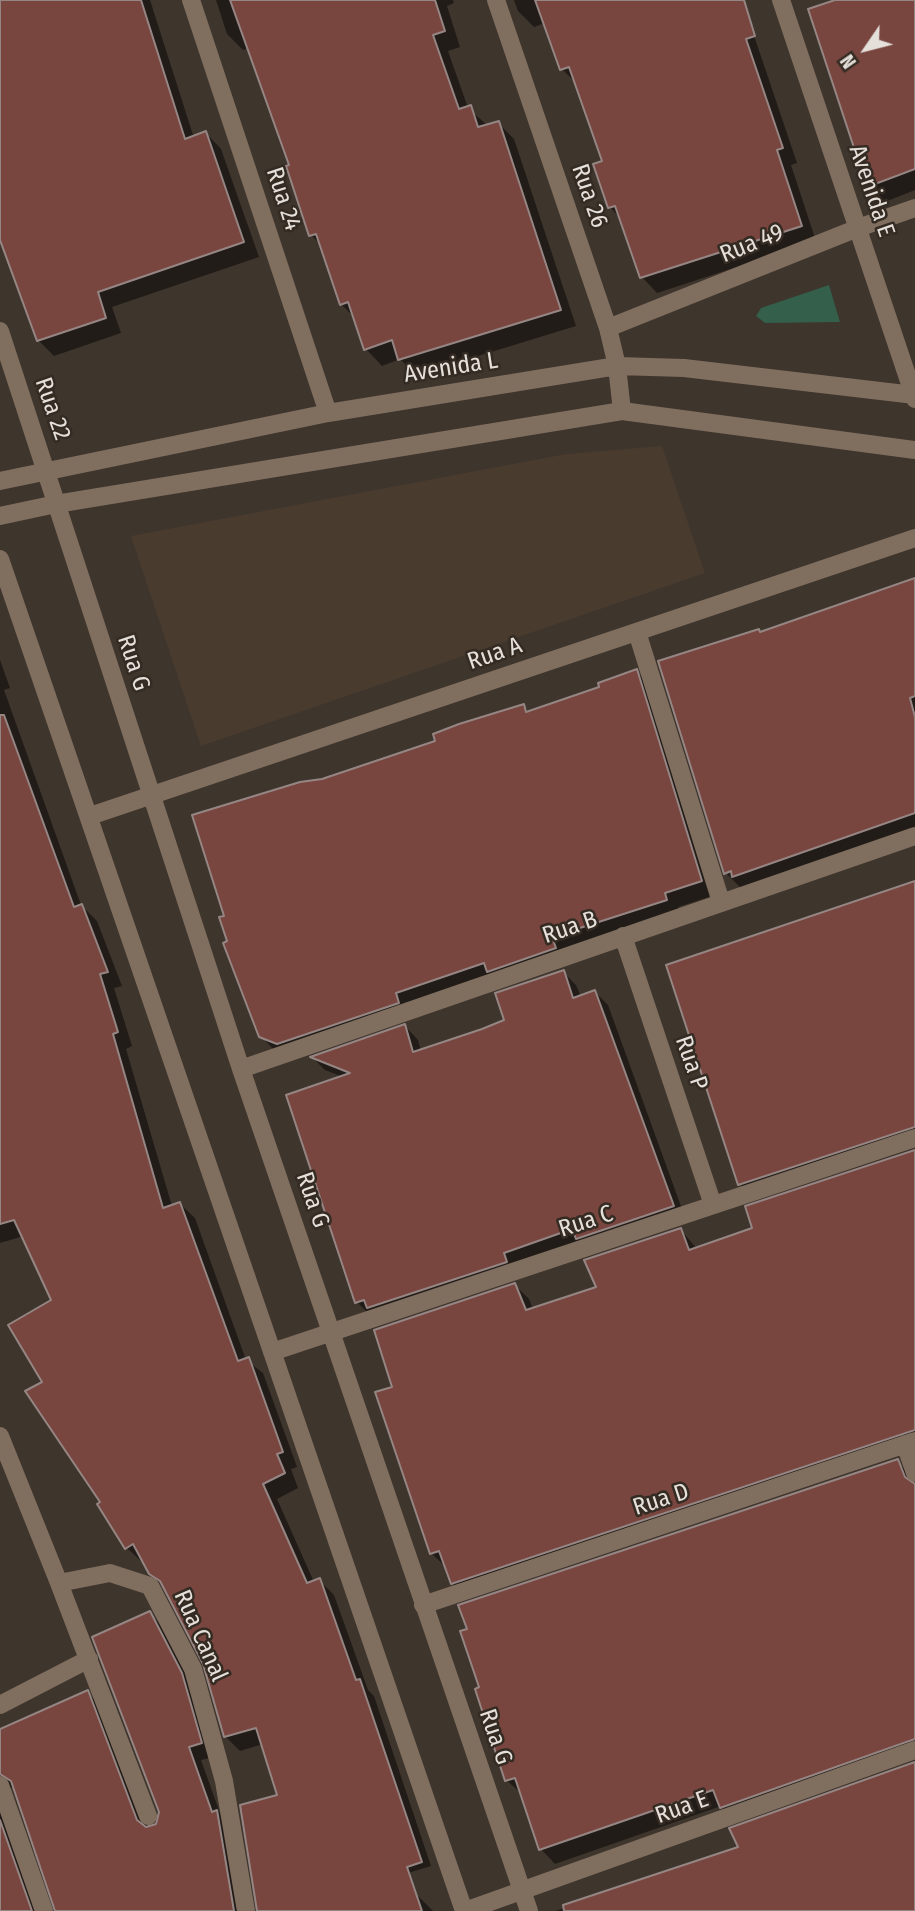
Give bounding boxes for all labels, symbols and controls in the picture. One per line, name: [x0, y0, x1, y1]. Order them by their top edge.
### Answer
north arrow: [831, 14, 901, 84]
text: N: [836, 50, 861, 73]
street label: Avenida E: [842, 141, 900, 241]
street label: Rua 26: [565, 160, 613, 232]
street label: Rua 24: [259, 164, 307, 234]
street label: Rua 49: [716, 218, 788, 270]
street label: Avenida L: [402, 346, 500, 390]
street label: Rua 22: [28, 374, 76, 444]
street label: Rua A: [464, 631, 526, 677]
street label: Rua G: [111, 632, 155, 694]
street label: Rua B: [539, 905, 601, 951]
street label: Rua P: [668, 1032, 714, 1094]
street label: Rua G: [289, 1168, 335, 1232]
street label: Rua C: [555, 1200, 617, 1244]
street label: Rua D: [629, 1478, 693, 1522]
street label: Rua Canal: [167, 1586, 233, 1686]
street label: Rua G: [472, 1705, 518, 1769]
street label: Rua E: [652, 1785, 712, 1831]

